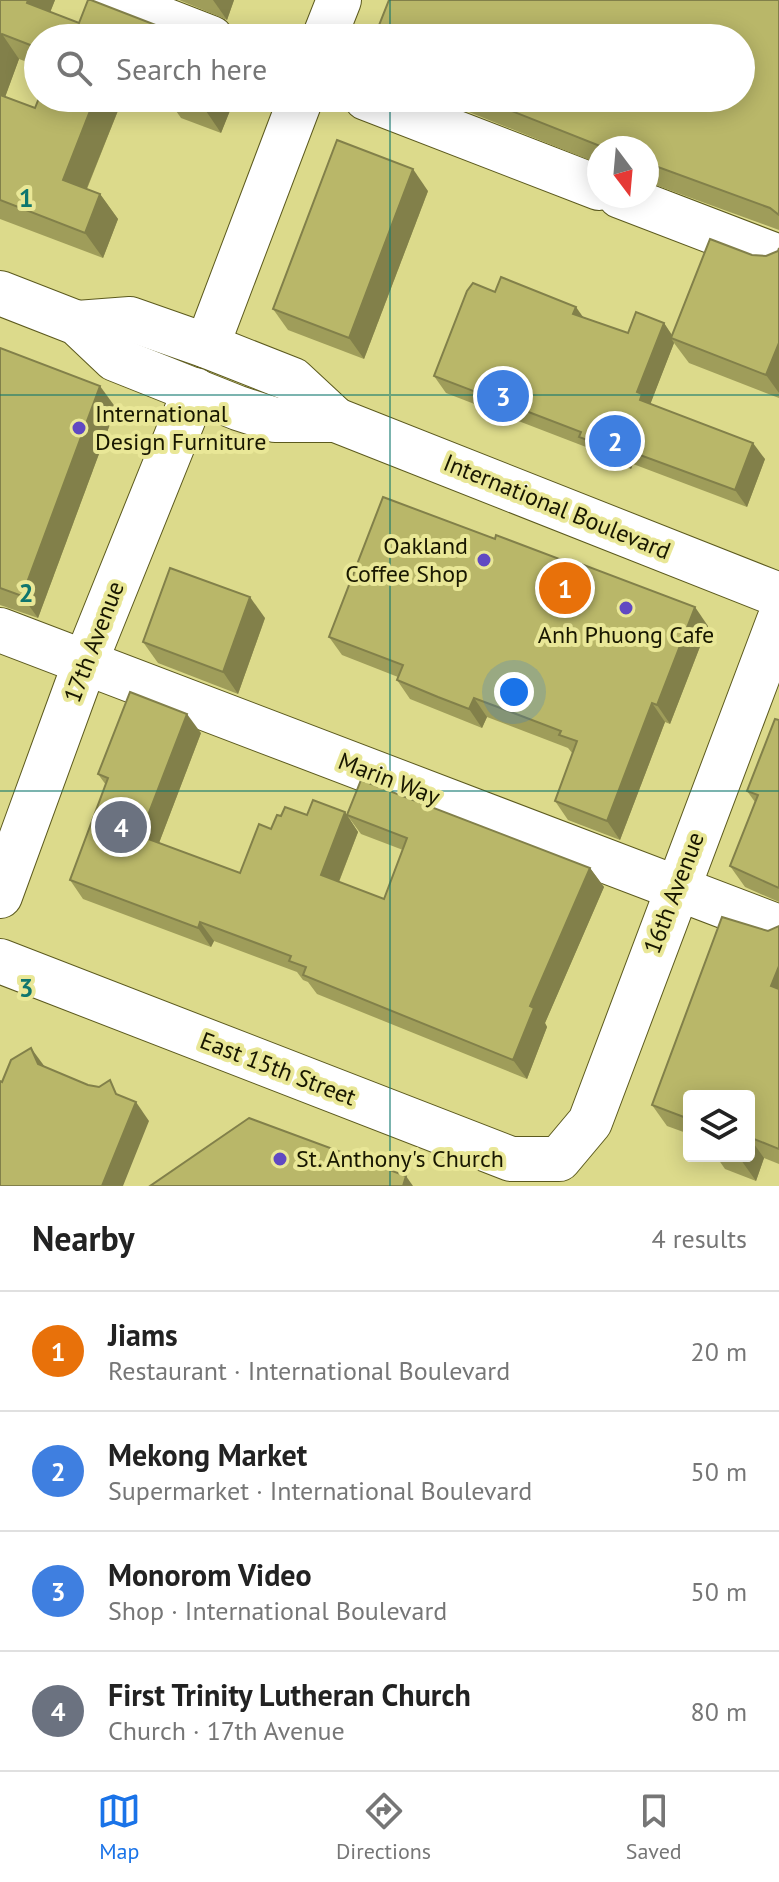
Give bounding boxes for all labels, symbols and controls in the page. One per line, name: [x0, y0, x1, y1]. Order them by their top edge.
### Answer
search box: [24, 24, 755, 112]
icon: search: [52, 46, 96, 90]
text: Search here: [116, 49, 267, 88]
north arrow: [587, 136, 659, 208]
text: 1: [19, 181, 33, 214]
pin: 3: [477, 366, 529, 426]
place label: International Design Furniture: [95, 398, 266, 457]
pin: 2: [589, 411, 641, 471]
marker: International Design Furniture: [70, 419, 88, 437]
street label: International Boulevard: [439, 447, 675, 566]
place label: Oakland Coffee Shop: [345, 530, 468, 589]
marker: Oakland Coffee Shop: [475, 551, 493, 569]
pin: 1: [539, 558, 591, 618]
text: 2: [19, 576, 33, 609]
street label: 17th Avenue: [56, 577, 131, 707]
marker: Anh Phuong Cafe: [617, 599, 635, 617]
place label: Anh Phuong Cafe: [538, 619, 714, 650]
your location: [494, 672, 534, 712]
street label: Marin Way: [334, 745, 444, 812]
pin: 4: [95, 797, 147, 857]
street label: 16th Avenue: [636, 828, 711, 958]
text: 3: [19, 971, 33, 1004]
street label: East 15th Street: [196, 1025, 361, 1112]
map controls: [683, 1090, 755, 1162]
button: layers: [683, 1090, 755, 1162]
place label: St. Anthony's Church: [296, 1143, 504, 1174]
marker: St. Anthony's Church: [271, 1150, 289, 1168]
text: Nearby: [32, 1216, 134, 1260]
text: 4 results: [652, 1222, 747, 1255]
text: Jiams: [108, 1315, 178, 1354]
text: 1: [51, 1335, 65, 1368]
text: 20 m: [691, 1335, 747, 1368]
text: Restaurant · International Boulevard: [108, 1354, 510, 1387]
text: Mekong Market: [108, 1435, 307, 1474]
text: 2: [51, 1455, 65, 1488]
text: 50 m: [691, 1455, 747, 1488]
text: Supermarket · International Boulevard: [108, 1474, 532, 1507]
text: Monorom Video: [108, 1555, 312, 1594]
text: 3: [51, 1575, 65, 1608]
text: 50 m: [691, 1575, 747, 1608]
text: Shop · International Boulevard: [108, 1594, 447, 1627]
text: First Trinity Lutheran Church: [108, 1675, 471, 1714]
text: 4: [51, 1695, 65, 1728]
text: 80 m: [691, 1695, 747, 1728]
text: Church · 17th Avenue: [108, 1714, 345, 1747]
tab: Map: [97, 1789, 141, 1865]
tab: Directions: [336, 1789, 431, 1865]
tab: Saved: [626, 1789, 682, 1865]

